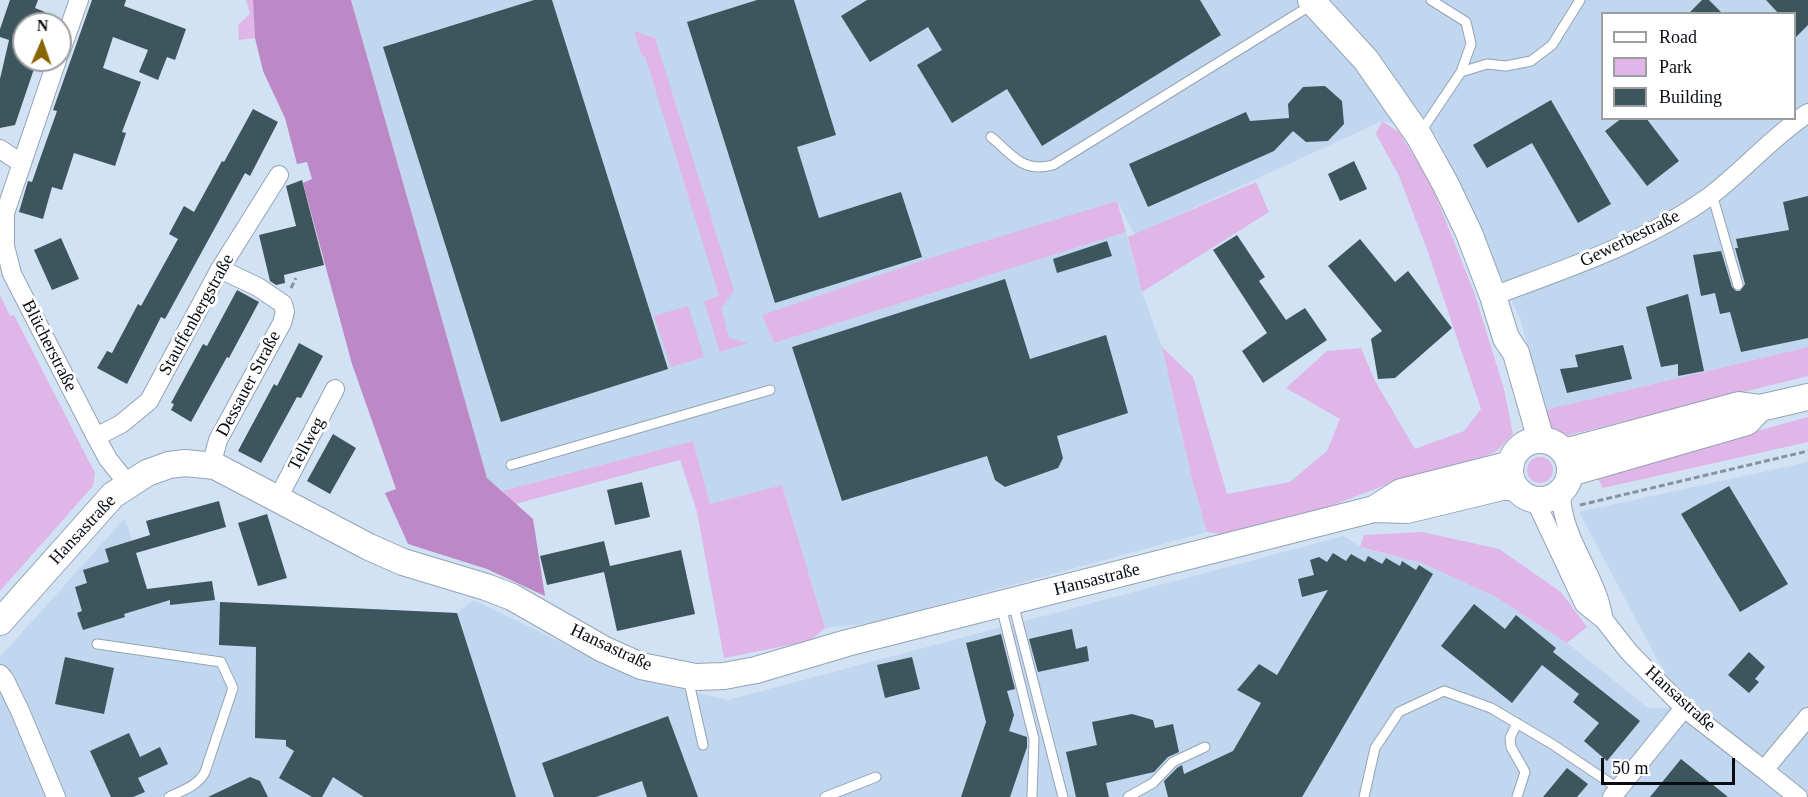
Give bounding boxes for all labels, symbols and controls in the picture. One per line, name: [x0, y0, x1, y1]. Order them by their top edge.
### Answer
north arrow: [12, 12, 72, 72]
legend: [1601, 12, 1796, 120]
text: N: [37, 17, 49, 34]
text: Road: [1659, 27, 1697, 47]
text: Park: [1659, 57, 1692, 77]
text: Building: [1659, 87, 1722, 107]
street label: Gewerbestraße: [1577, 206, 1683, 272]
street label: Stauffenbergstraße: [155, 251, 239, 379]
street label: Blücherstraße: [17, 297, 81, 395]
street label: Dessauer Straße: [212, 328, 286, 440]
street label: Tellweg: [284, 413, 330, 475]
street label: Hansastraße: [45, 490, 121, 570]
street label: Hansastraße: [1052, 559, 1142, 601]
street label: Hansastraße: [567, 620, 655, 676]
street label: Hansastraße: [1640, 662, 1720, 736]
scale bar: [1604, 746, 1738, 784]
text: 50 m: [1612, 758, 1649, 778]

